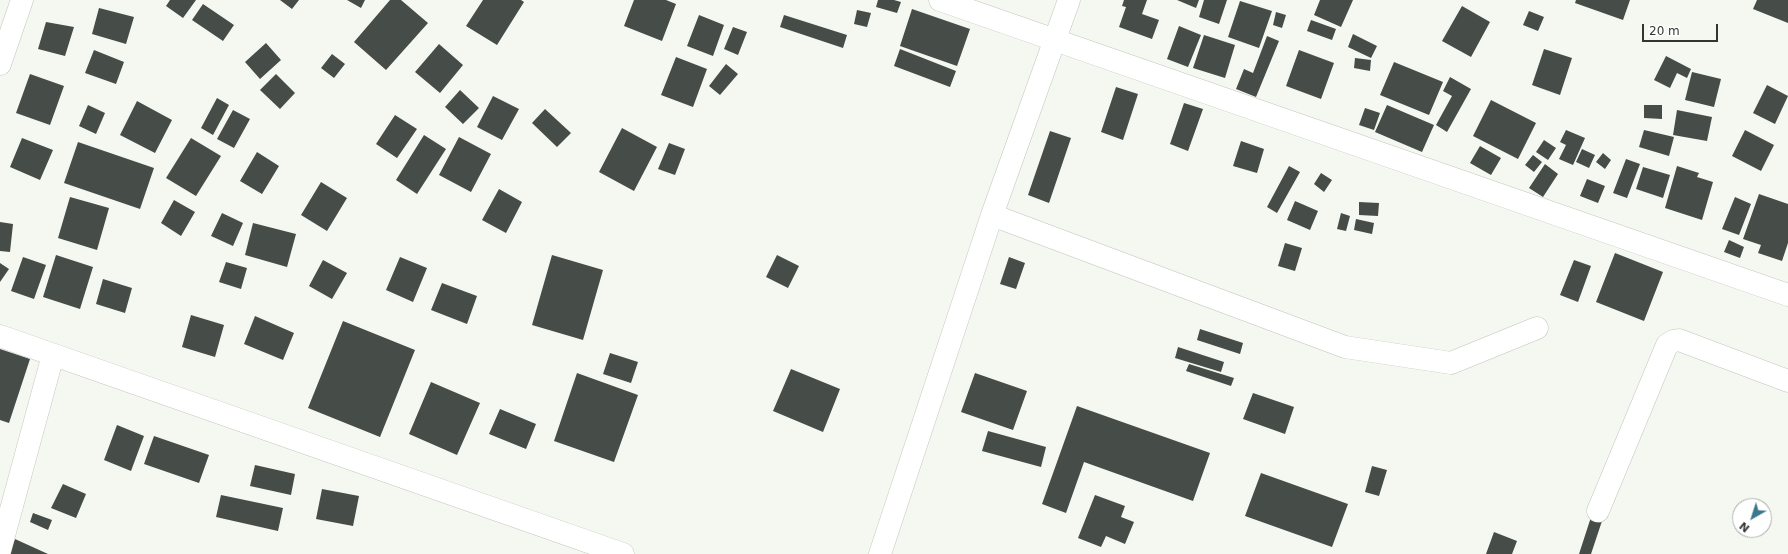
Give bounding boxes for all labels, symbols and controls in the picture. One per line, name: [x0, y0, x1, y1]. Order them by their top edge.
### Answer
scale bar: [1644, 16, 1720, 42]
text: 20 m: [1649, 24, 1680, 38]
north arrow: [1732, 498, 1772, 538]
text: N: [1737, 519, 1752, 535]

